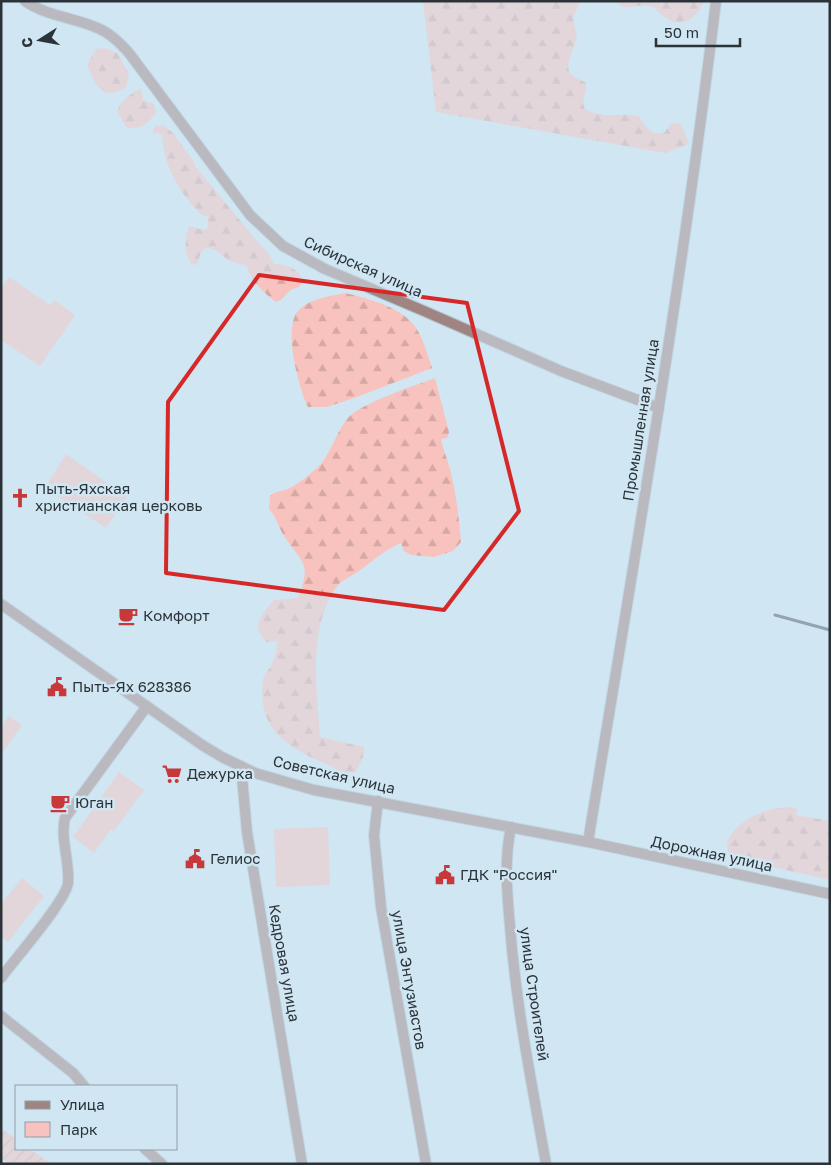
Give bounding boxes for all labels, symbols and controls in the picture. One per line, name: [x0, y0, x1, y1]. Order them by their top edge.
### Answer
north arrow: [15, 15, 65, 65]
scale bar: [656, 15, 740, 47]
text: 50 m: [664, 23, 699, 41]
text: С: [17, 36, 36, 49]
street label: Сибирская улица: [301, 232, 426, 300]
street label: Промышленная улица: [618, 337, 662, 502]
place label: Пыть-Яхская христианская церковь: [35, 479, 202, 514]
church icon: Пыть-Яхская христианская церковь: [9, 487, 31, 509]
cafe icon: Комфорт: [117, 605, 139, 627]
place label: Комфорт: [143, 606, 210, 624]
public building icon: Пыть-Ях 628386: [46, 676, 68, 698]
place label: Пыть-Ях 628386: [72, 677, 192, 695]
street label: Советская улица: [271, 751, 397, 797]
supermarket icon: Дежурка: [161, 763, 183, 785]
place label: Дежурка: [187, 764, 253, 782]
cafe icon: Юган: [49, 792, 71, 814]
place label: Юган: [75, 793, 113, 811]
street label: Дорожная улица: [650, 831, 775, 875]
public building icon: Гелиос: [184, 848, 206, 870]
place label: Гелиос: [210, 849, 260, 867]
public building icon: ГДК "Россия": [434, 864, 456, 886]
place label: ГДК "Россия": [460, 865, 557, 883]
street label: Кедровая улица: [266, 903, 304, 1023]
street label: улица Энтузиастов: [389, 909, 431, 1051]
street label: улица Строителей: [517, 926, 553, 1062]
legend: [15, 1085, 178, 1150]
text: Улица: [60, 1095, 105, 1113]
text: Парк: [60, 1120, 98, 1138]

